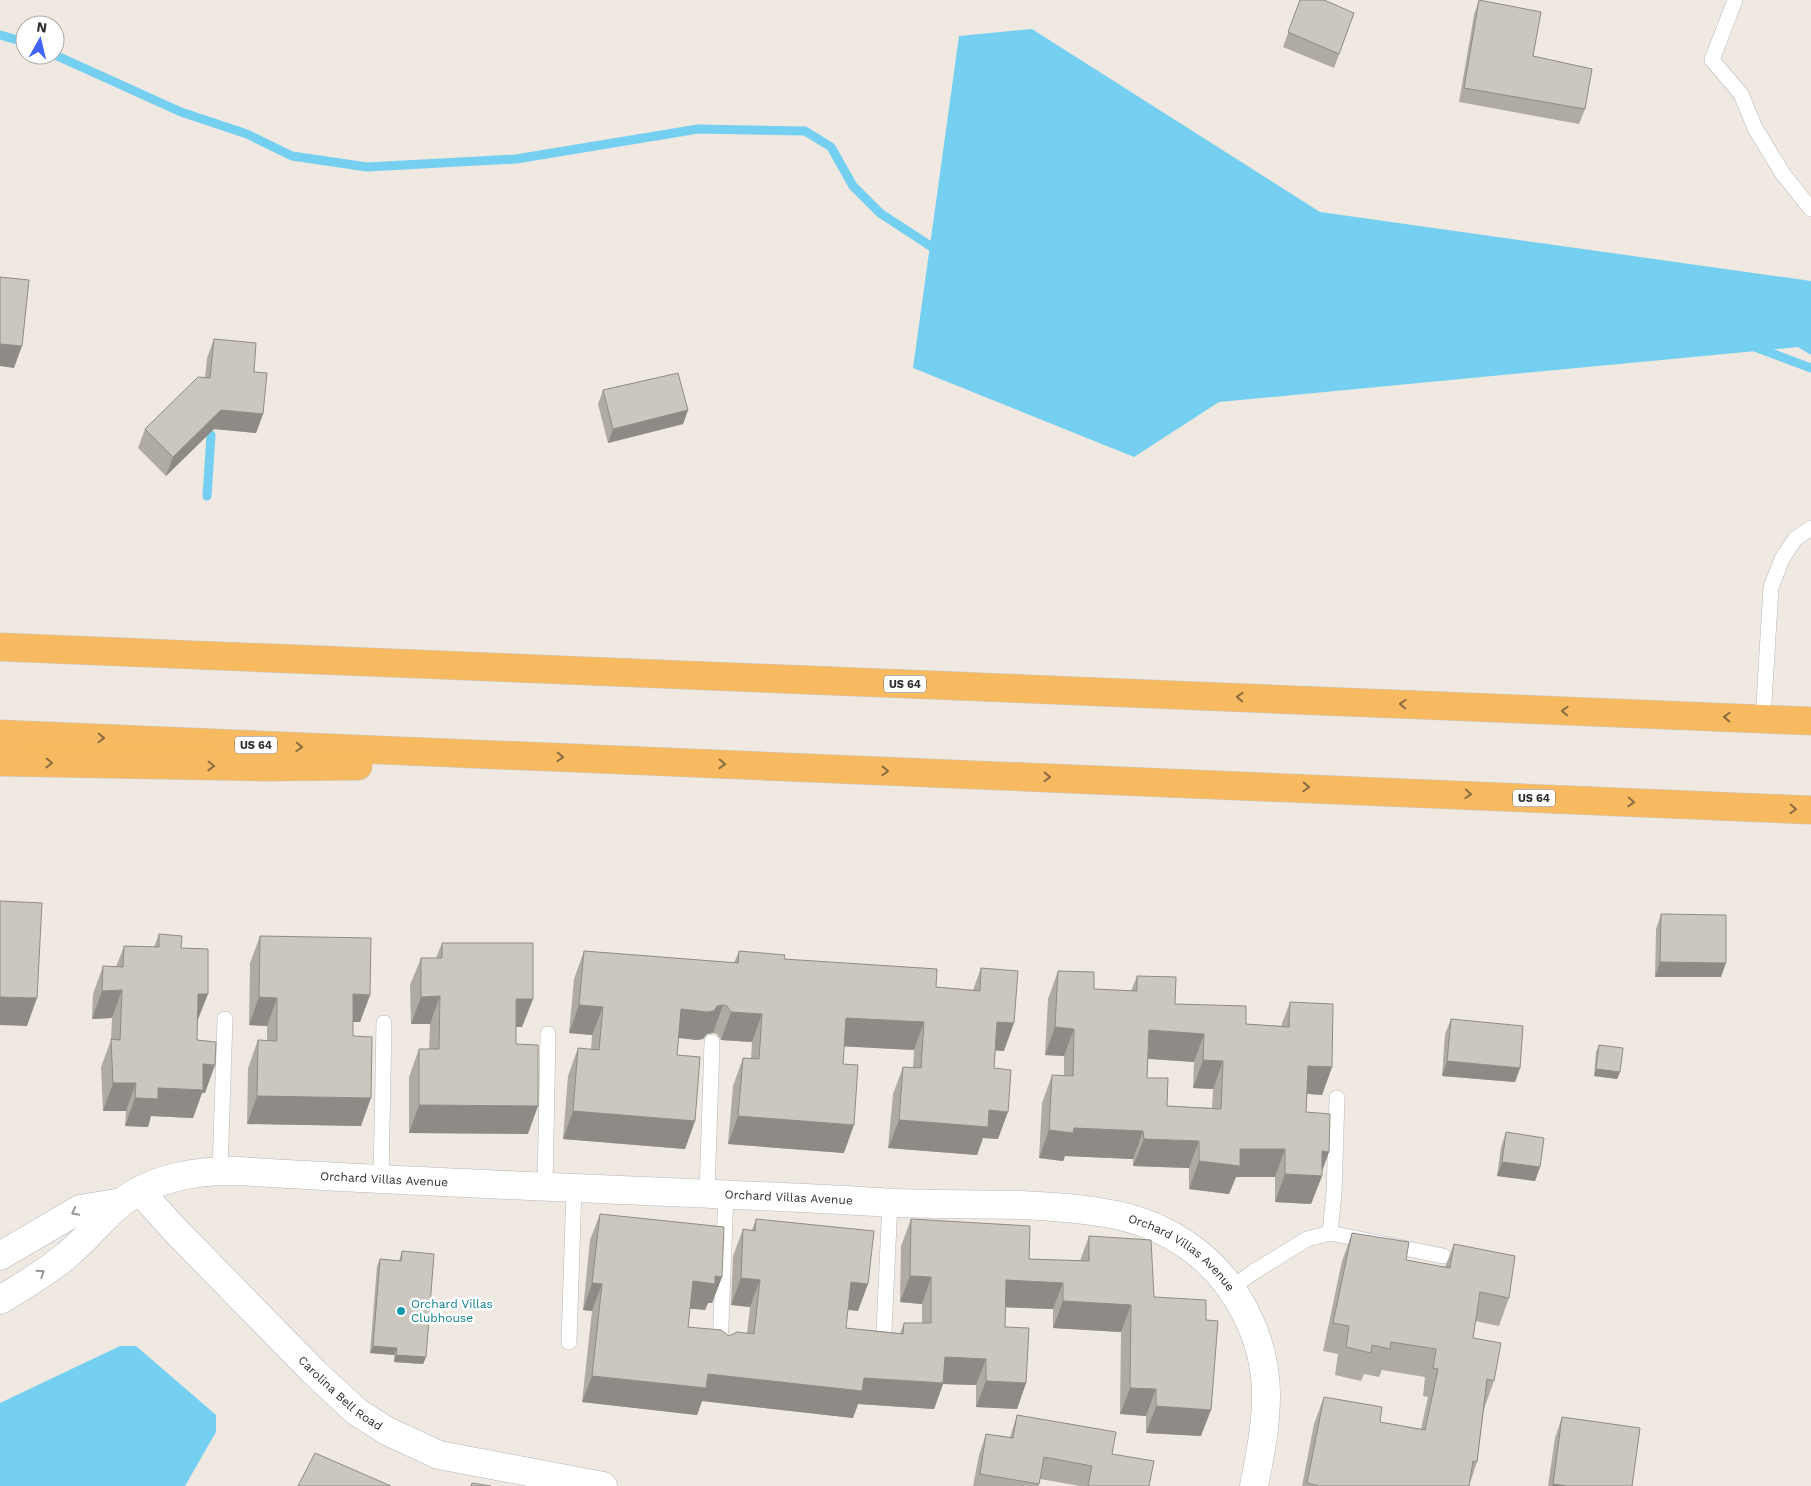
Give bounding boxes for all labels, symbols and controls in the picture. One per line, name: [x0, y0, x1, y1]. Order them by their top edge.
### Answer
north arrow: [15, 15, 65, 65]
text: N: [36, 18, 48, 36]
road number: US 64: [884, 676, 926, 692]
one-way arrow: [1236, 692, 1244, 703]
one-way arrow: [1398, 699, 1406, 709]
one-way arrow: [1561, 705, 1569, 716]
one-way arrow: [1723, 712, 1731, 723]
one-way arrow: [97, 733, 105, 744]
road number: US 64: [235, 736, 277, 754]
one-way arrow: [295, 741, 303, 752]
one-way arrow: [556, 752, 564, 763]
one-way arrow: [45, 758, 53, 768]
one-way arrow: [719, 759, 727, 769]
one-way arrow: [208, 761, 215, 771]
one-way arrow: [881, 765, 889, 776]
one-way arrow: [1043, 772, 1051, 783]
one-way arrow: [1302, 782, 1310, 793]
one-way arrow: [1465, 789, 1473, 800]
road number: US 64: [1513, 790, 1555, 806]
one-way arrow: [1627, 797, 1635, 807]
one-way arrow: [1789, 804, 1797, 815]
street label: Orchard Villas Avenue: [320, 1169, 449, 1189]
street label: Orchard Villas Avenue: [724, 1187, 853, 1208]
one-way arrow: [71, 1206, 80, 1216]
street label: Orchard Villas Avenue: [1127, 1211, 1238, 1294]
one-way arrow: [35, 1270, 44, 1279]
place label: Orchard Villas Clubhouse: [411, 1297, 493, 1325]
marker: Orchard Villas Clubhouse: [395, 1305, 407, 1317]
street label: Carolina Bell Road: [295, 1353, 385, 1433]

